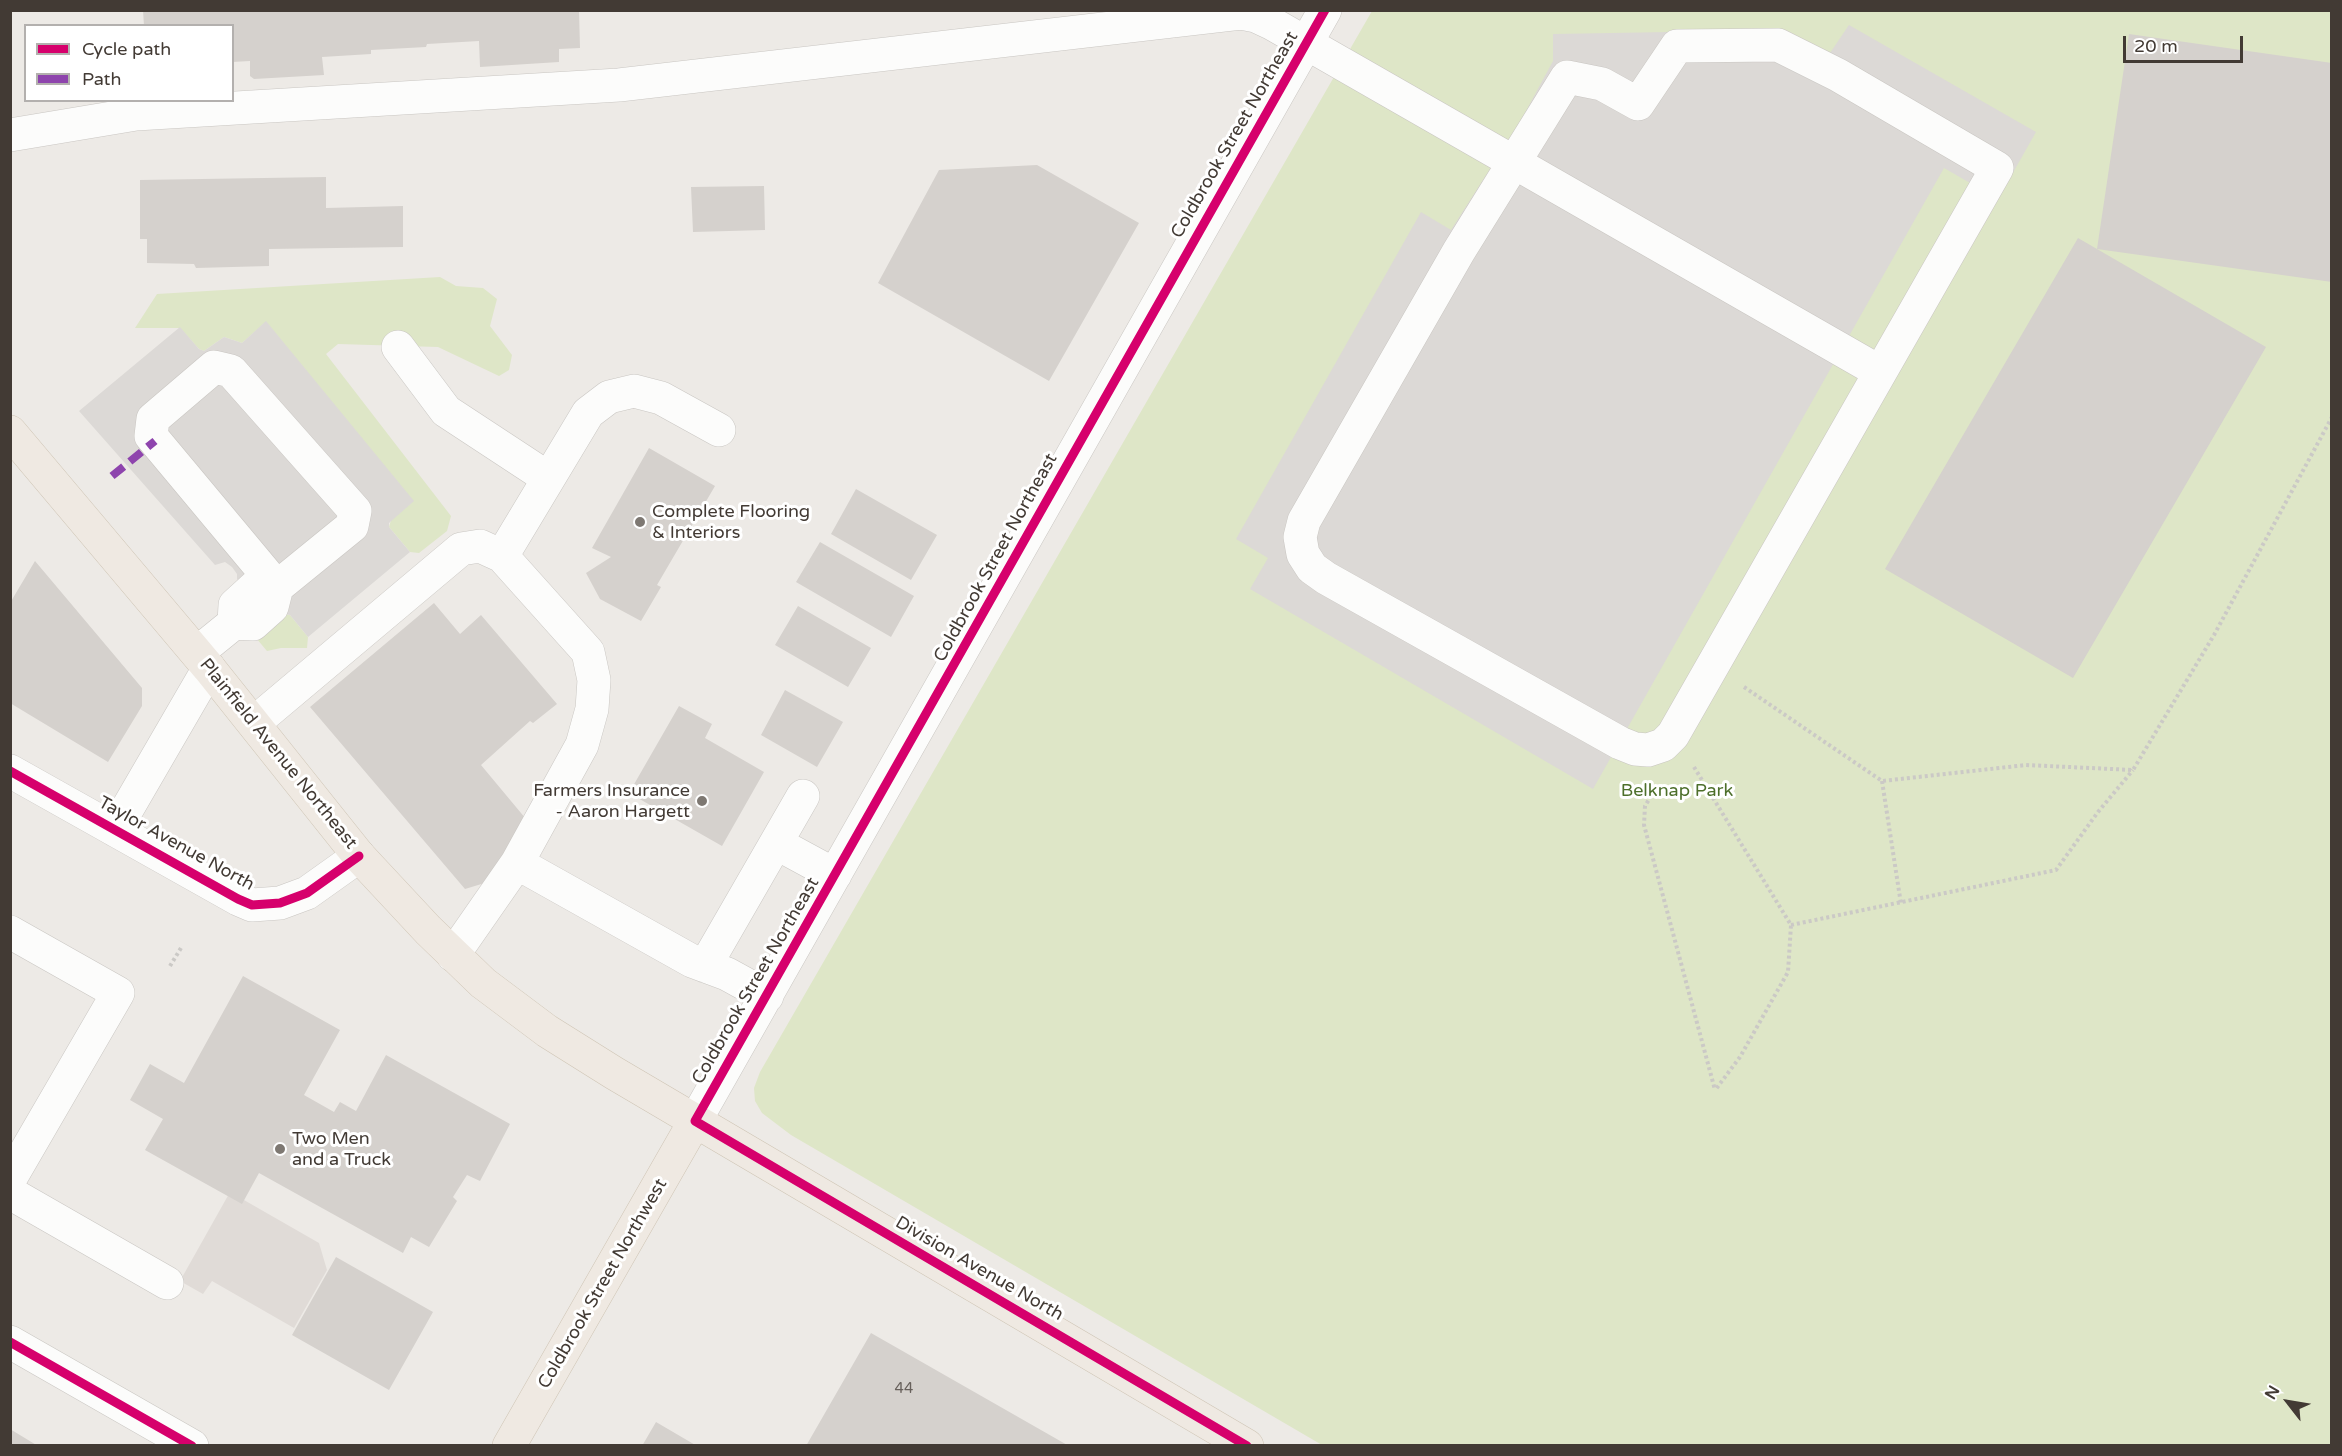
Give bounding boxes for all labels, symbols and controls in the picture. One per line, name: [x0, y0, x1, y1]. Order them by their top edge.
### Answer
legend: [24, 24, 234, 102]
scale bar: [2126, 24, 2246, 62]
street label: Coldbrook Street Northeast: [1167, 28, 1303, 242]
text: 20 m: [2134, 35, 2178, 57]
text: Cycle path: [82, 38, 171, 60]
text: Path: [82, 68, 121, 90]
street label: Coldbrook Street Northeast: [930, 450, 1062, 666]
place label: Complete Flooring & Interiors: [652, 501, 810, 544]
marker: Complete Flooring & Interiors: [633, 515, 647, 529]
street label: Plainfield Avenue Northeast: [194, 654, 362, 854]
place label: Farmers Insurance - Aaron Hargett: [533, 780, 690, 822]
park label: Belknap Park: [1621, 780, 1733, 802]
street label: Taylor Avenue North: [94, 792, 258, 896]
marker: Farmers Insurance - Aaron Hargett: [695, 794, 709, 808]
street label: Coldbrook Street Northeast: [688, 874, 824, 1088]
place label: Two Men and a Truck: [292, 1128, 391, 1170]
marker: Two Men and a Truck: [273, 1142, 287, 1156]
street label: Coldbrook Street Northwest: [534, 1175, 672, 1393]
street label: Division Avenue North: [891, 1212, 1067, 1326]
north arrow: [2258, 1372, 2318, 1432]
house number: 44: [895, 1380, 913, 1398]
text: N: [2261, 1382, 2284, 1403]

